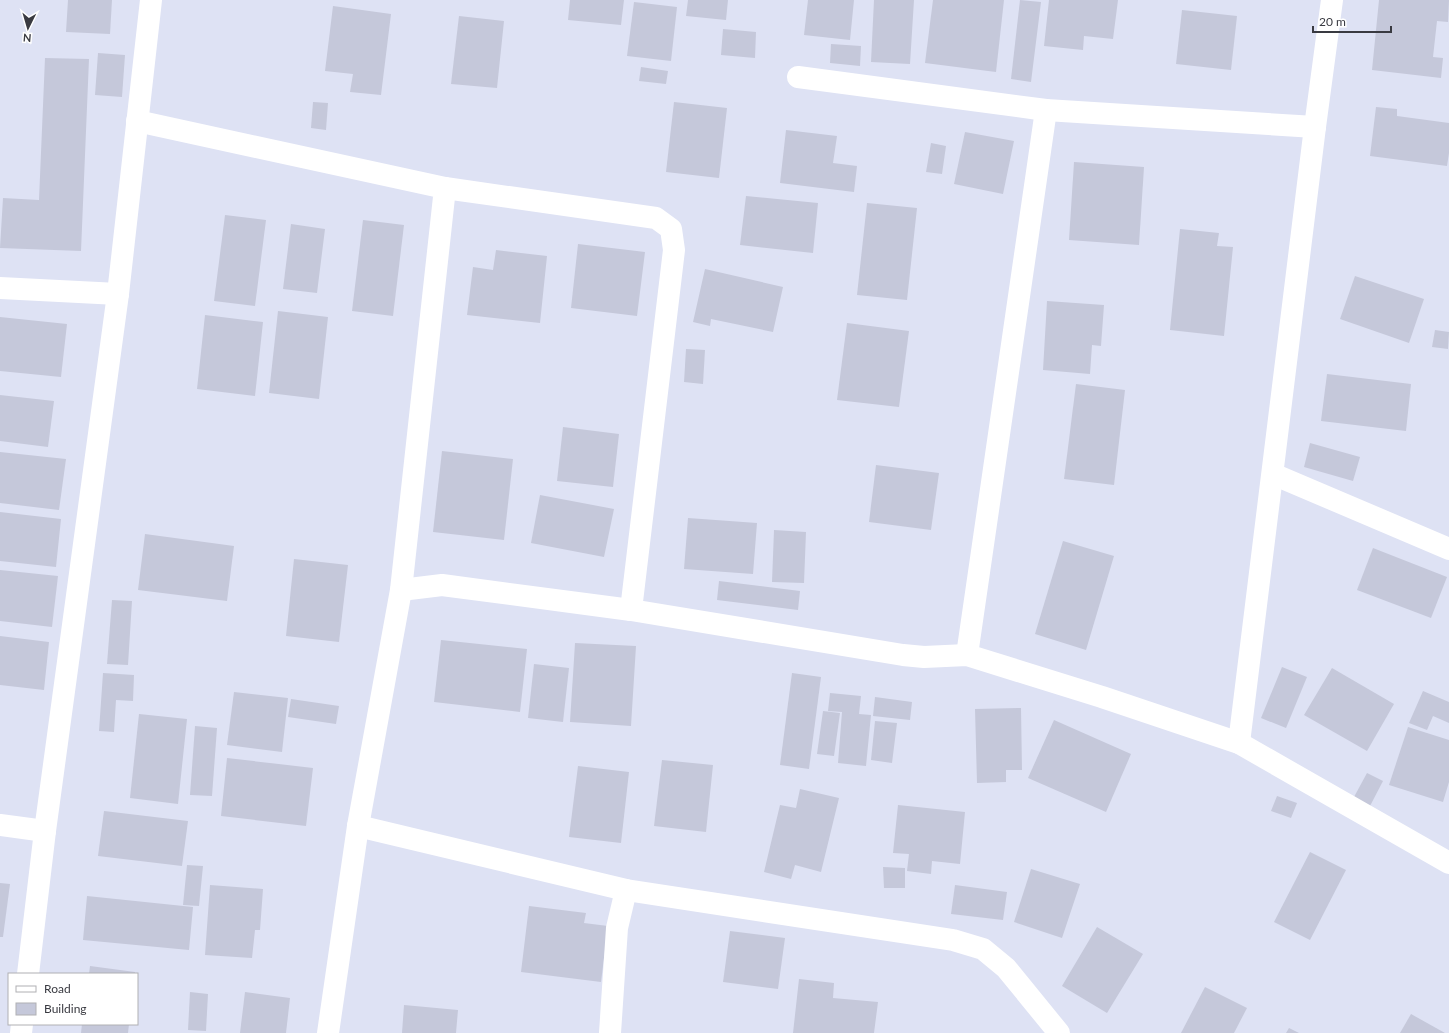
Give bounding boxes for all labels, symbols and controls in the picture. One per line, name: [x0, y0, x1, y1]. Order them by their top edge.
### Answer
north arrow: [8, 8, 48, 48]
scale bar: [1313, 8, 1391, 34]
text: 20 m: [1319, 14, 1346, 29]
text: N: [22, 32, 32, 45]
legend: [8, 973, 138, 1025]
text: Road: [44, 981, 71, 996]
text: Building: [44, 1001, 87, 1016]

